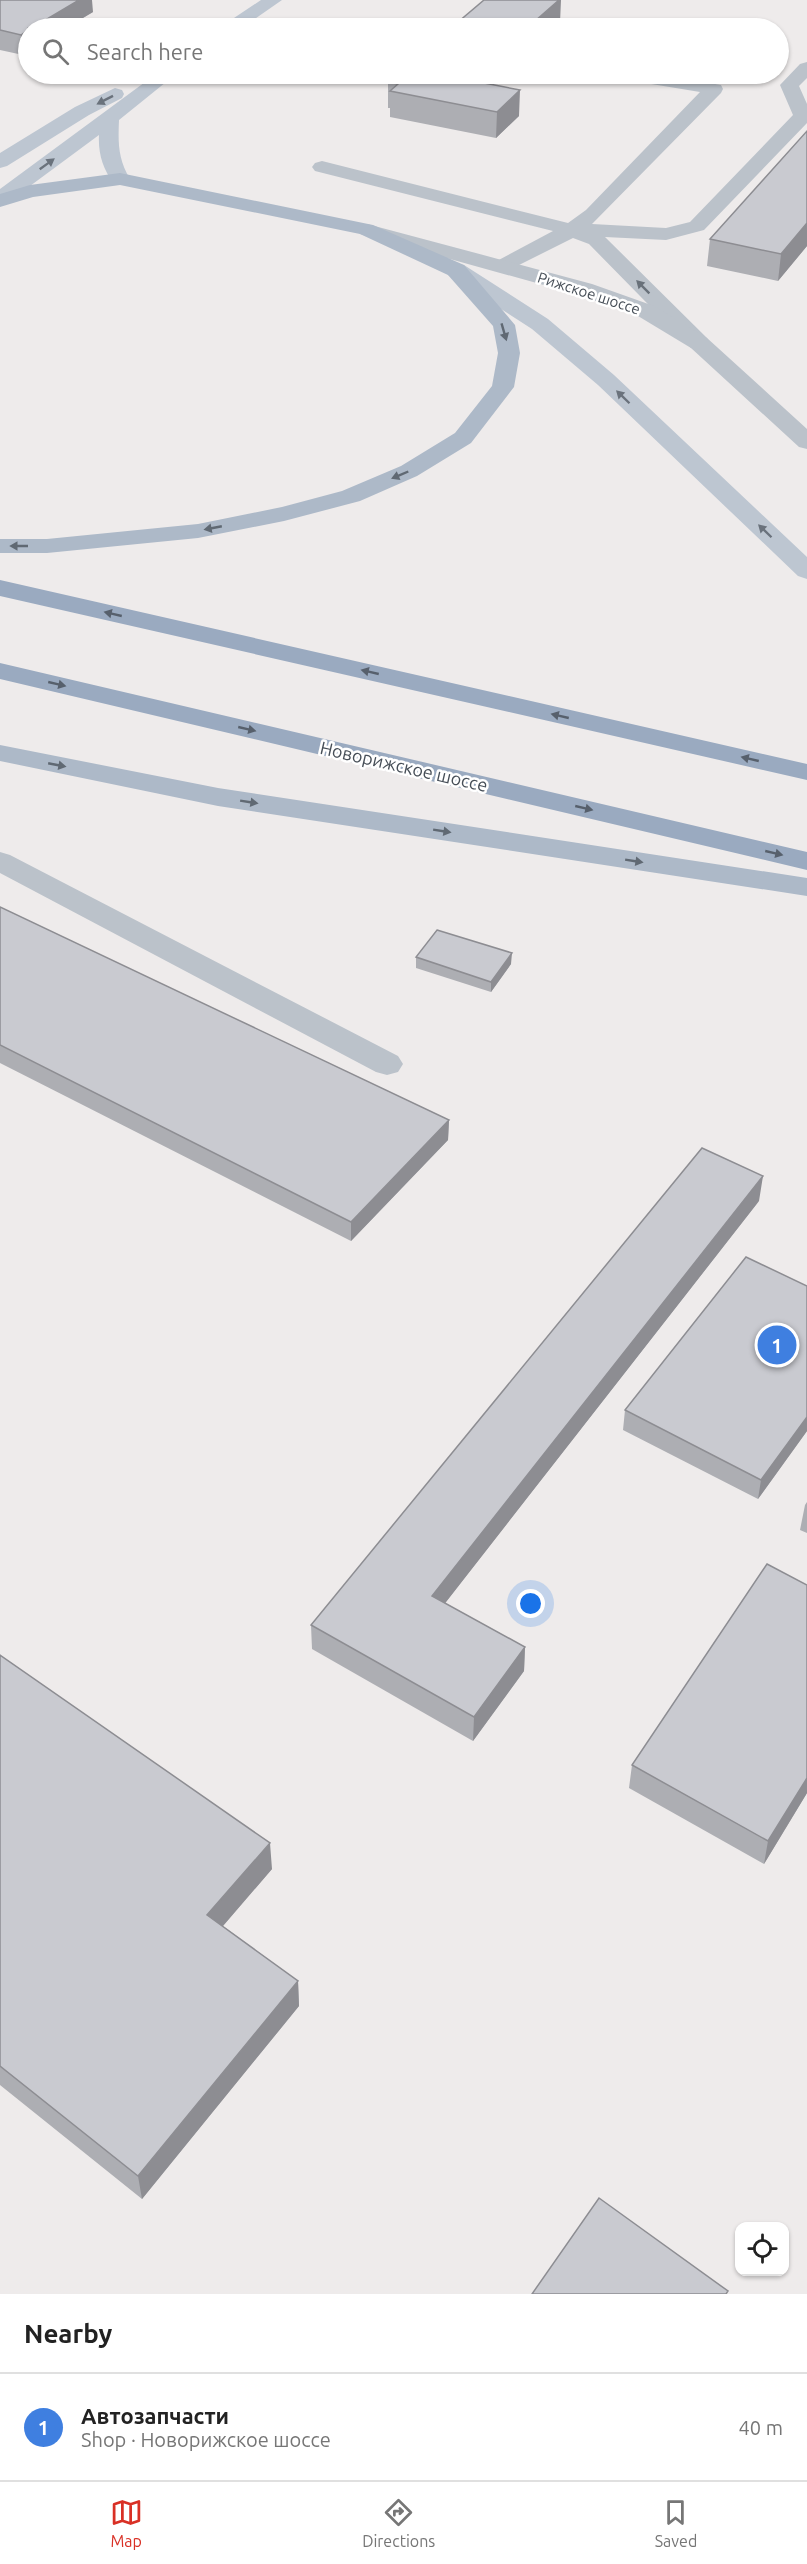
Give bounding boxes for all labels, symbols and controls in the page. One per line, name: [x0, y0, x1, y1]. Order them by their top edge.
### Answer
search box: [18, 18, 789, 84]
icon: search: [39, 35, 72, 68]
text: Search here: [87, 39, 203, 64]
one-way arrow: [96, 94, 114, 104]
one-way arrow: [39, 158, 55, 170]
street label: Рижское шоссе: [536, 268, 642, 318]
one-way arrow: [636, 280, 650, 294]
one-way arrow: [500, 323, 509, 341]
one-way arrow: [617, 390, 631, 404]
one-way arrow: [390, 470, 408, 480]
one-way arrow: [203, 524, 222, 533]
one-way arrow: [757, 524, 772, 538]
one-way arrow: [9, 541, 28, 551]
one-way arrow: [104, 608, 122, 618]
one-way arrow: [361, 667, 379, 677]
one-way arrow: [48, 680, 66, 690]
one-way arrow: [550, 711, 569, 720]
one-way arrow: [238, 724, 256, 734]
street label: Новорижское шоссе: [318, 737, 490, 795]
one-way arrow: [741, 754, 759, 764]
one-way arrow: [48, 761, 67, 770]
one-way arrow: [239, 797, 258, 806]
one-way arrow: [575, 804, 593, 814]
one-way arrow: [432, 827, 451, 836]
one-way arrow: [765, 848, 783, 858]
one-way arrow: [625, 856, 644, 865]
pin: 1: [758, 1322, 796, 1368]
your location: [516, 1589, 545, 1618]
map controls: [735, 2222, 789, 2276]
button: locate: [735, 2222, 789, 2276]
text: Nearby: [24, 2319, 112, 2348]
text: Автозапчасти: [81, 2403, 229, 2428]
text: 1: [38, 2416, 49, 2439]
text: 40 m: [739, 2416, 783, 2439]
text: Shop · Новорижское шоссе: [81, 2428, 331, 2451]
tab: Map: [110, 2496, 143, 2550]
tab: Directions: [362, 2496, 435, 2550]
tab: Saved: [655, 2496, 697, 2550]

